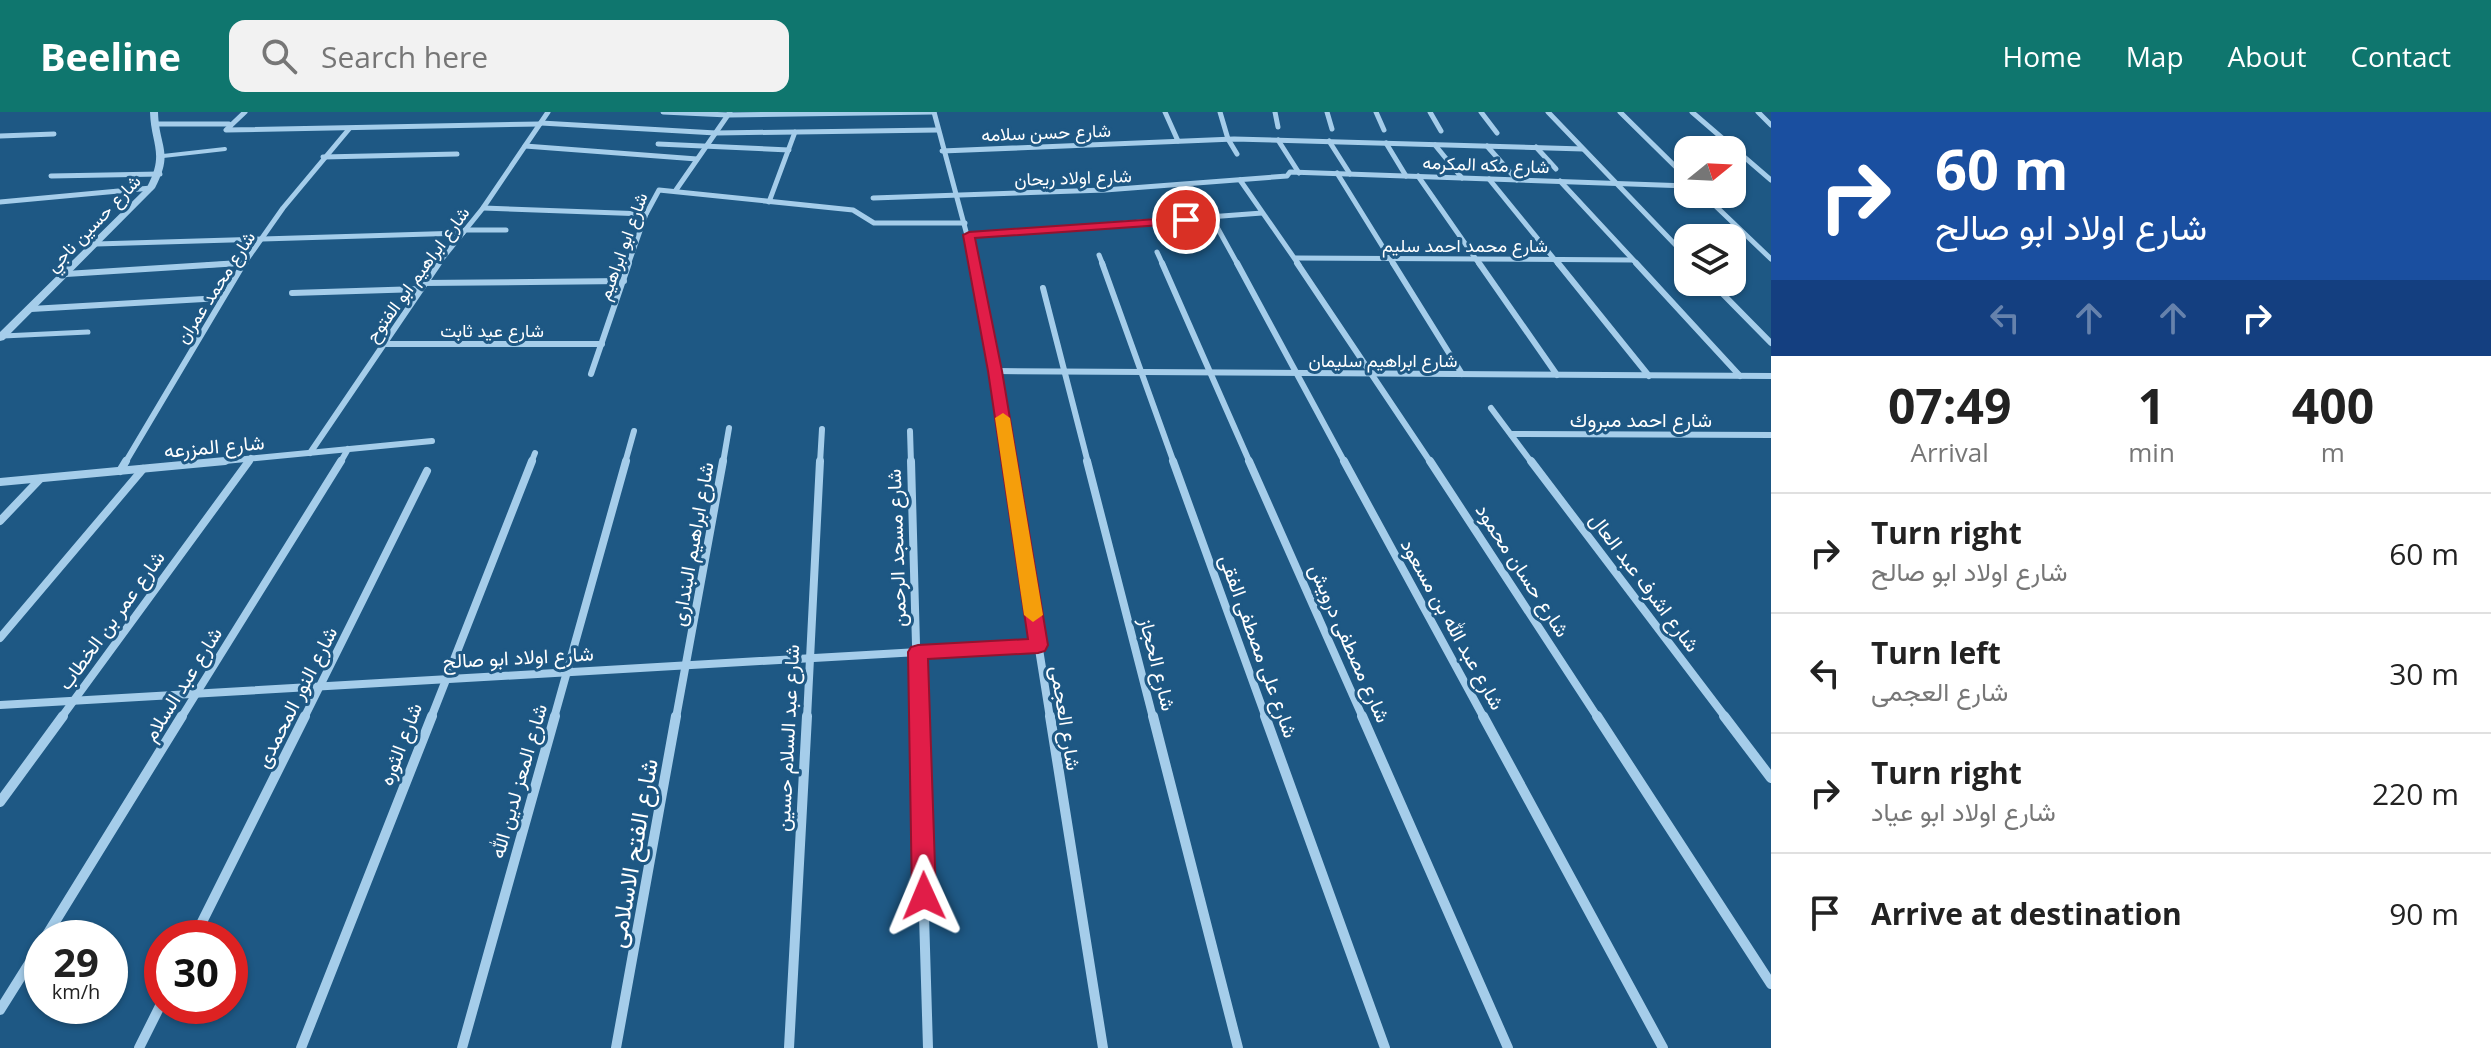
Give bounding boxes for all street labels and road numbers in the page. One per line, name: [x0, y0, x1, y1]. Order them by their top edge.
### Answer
street label: شارع حسن سلامه: [981, 118, 1111, 147]
street label: شارع مكه المكرمه: [1422, 150, 1550, 179]
street label: شارع اولاد ريحان: [1014, 163, 1132, 192]
street label: شارع حسين ناجي: [40, 169, 148, 280]
street label: شارع ابو ابراهيم: [591, 189, 654, 303]
street label: شارع ابراهيم ابو الفتوح: [360, 201, 475, 347]
street label: شارع محمد عمران: [170, 226, 261, 348]
street label: شارع محمد احمد سليم: [1382, 233, 1548, 258]
street label: شارع عيد ثابت: [440, 318, 544, 343]
street label: شارع ابراهيم سليمان: [1308, 348, 1458, 373]
street label: شارع احمد مبروك: [1570, 406, 1712, 434]
street label: شارع المزرعه: [163, 428, 265, 465]
street label: شارع ابراهيم البندارى: [664, 460, 721, 628]
street label: شارع مسجد الرحمن: [880, 468, 913, 628]
street label: شارع حسان محمود: [1469, 498, 1576, 642]
street label: شارع اشرف عبد العال: [1583, 507, 1706, 658]
street label: شارع عبد الله بن مسعود: [1394, 534, 1511, 715]
street label: شارع عمر بن الخطاب: [51, 545, 172, 696]
street label: شارع على مصطفى الفقى: [1212, 551, 1305, 742]
street label: شارع مصطفى درويش: [1302, 559, 1397, 727]
street label: شارع الحجاز: [1132, 614, 1183, 714]
street label: شارع عبد السلام: [136, 622, 229, 747]
street label: شارع النور المحمدى: [249, 622, 344, 773]
street label: شارع اولاد ابو صالح: [442, 640, 594, 675]
street label: شارع عبد السلام حسين: [769, 644, 806, 832]
street label: شارع العجمى: [1043, 664, 1088, 772]
street label: شارع الثوره: [372, 699, 429, 790]
street label: شارع المعز لدين الله: [483, 700, 554, 862]
street label: شارع الفتح الاسلامى: [599, 756, 667, 951]

